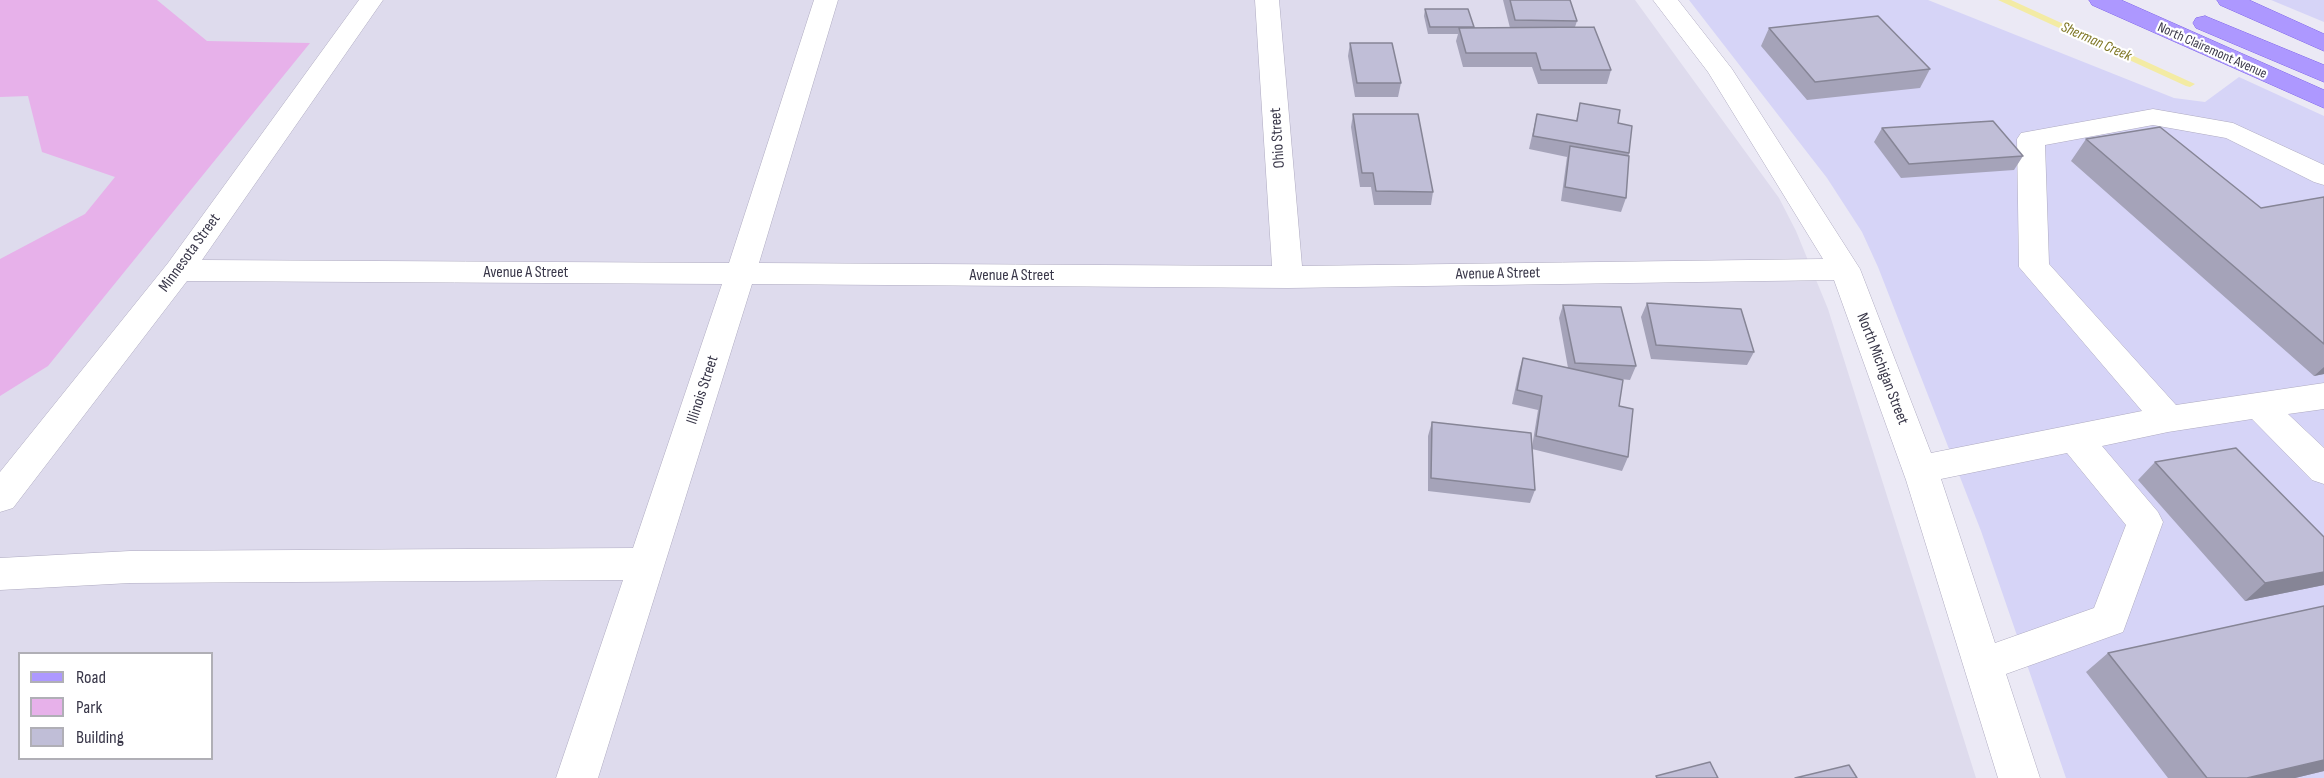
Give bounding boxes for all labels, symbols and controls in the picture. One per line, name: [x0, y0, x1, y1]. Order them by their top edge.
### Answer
water label: Sherman Creek: [2058, 18, 2134, 66]
street label: North Clairemont Avenue: [2155, 19, 2269, 83]
street label: Ohio Street: [1266, 107, 1290, 169]
street label: Minnesota Street: [155, 210, 225, 296]
street label: Avenue A Street: [484, 263, 568, 283]
street label: Avenue A Street: [1455, 264, 1541, 284]
street label: Avenue A Street: [970, 266, 1054, 286]
street label: North Michigan Street: [1852, 310, 1912, 428]
street label: Illinois Street: [683, 353, 723, 427]
legend: [18, 652, 213, 760]
text: Road: [76, 667, 106, 688]
text: Park: [76, 697, 102, 718]
text: Building: [76, 727, 124, 748]

